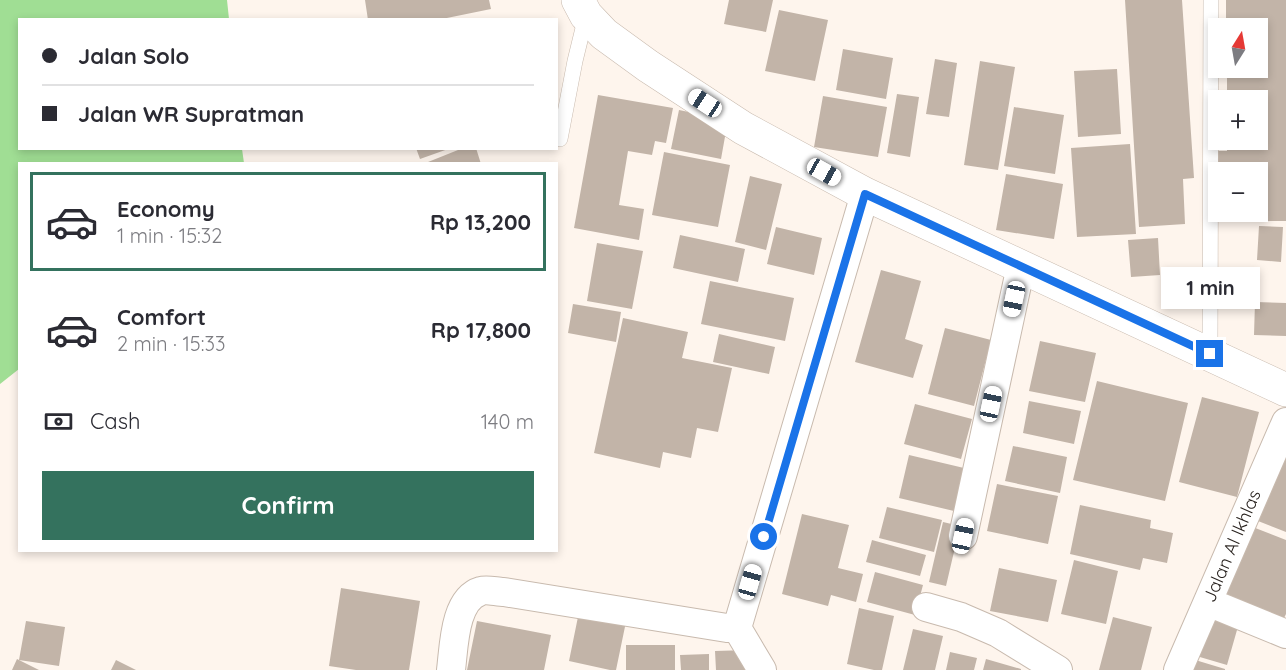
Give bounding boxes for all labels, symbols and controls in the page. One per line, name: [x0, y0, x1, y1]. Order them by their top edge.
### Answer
north arrow: [1208, 18, 1268, 78]
map controls: [1208, 18, 1268, 222]
text: Jalan Solo: [78, 42, 189, 70]
car: [685, 86, 725, 120]
button: +: [1208, 90, 1268, 150]
text: Jalan WR Supratman: [78, 100, 304, 128]
car: [804, 155, 844, 189]
button: −: [1208, 162, 1268, 222]
icon: car: [45, 195, 99, 249]
text: Economy: [117, 195, 215, 223]
text: Rp 13,200: [430, 208, 531, 236]
text: 1 min · 15:32: [117, 223, 222, 248]
callout: 1 min: [1160, 267, 1260, 309]
text: 1 min: [1186, 275, 1235, 300]
car: [1001, 280, 1027, 318]
icon: car: [45, 303, 99, 357]
text: Comfort: [117, 303, 206, 331]
text: Rp 17,800: [431, 316, 531, 344]
text: 2 min · 15:33: [117, 331, 225, 356]
route end: [1196, 340, 1223, 367]
car: [978, 385, 1004, 423]
icon: cash: [42, 405, 75, 438]
text: Cash: [90, 407, 141, 435]
text: 140 m: [481, 409, 534, 434]
button: Confirm: [42, 471, 534, 540]
street label: Jalan Al Ikhlas: [1198, 486, 1266, 606]
car: [950, 517, 976, 555]
route start: [750, 523, 777, 550]
car: [736, 562, 764, 602]

